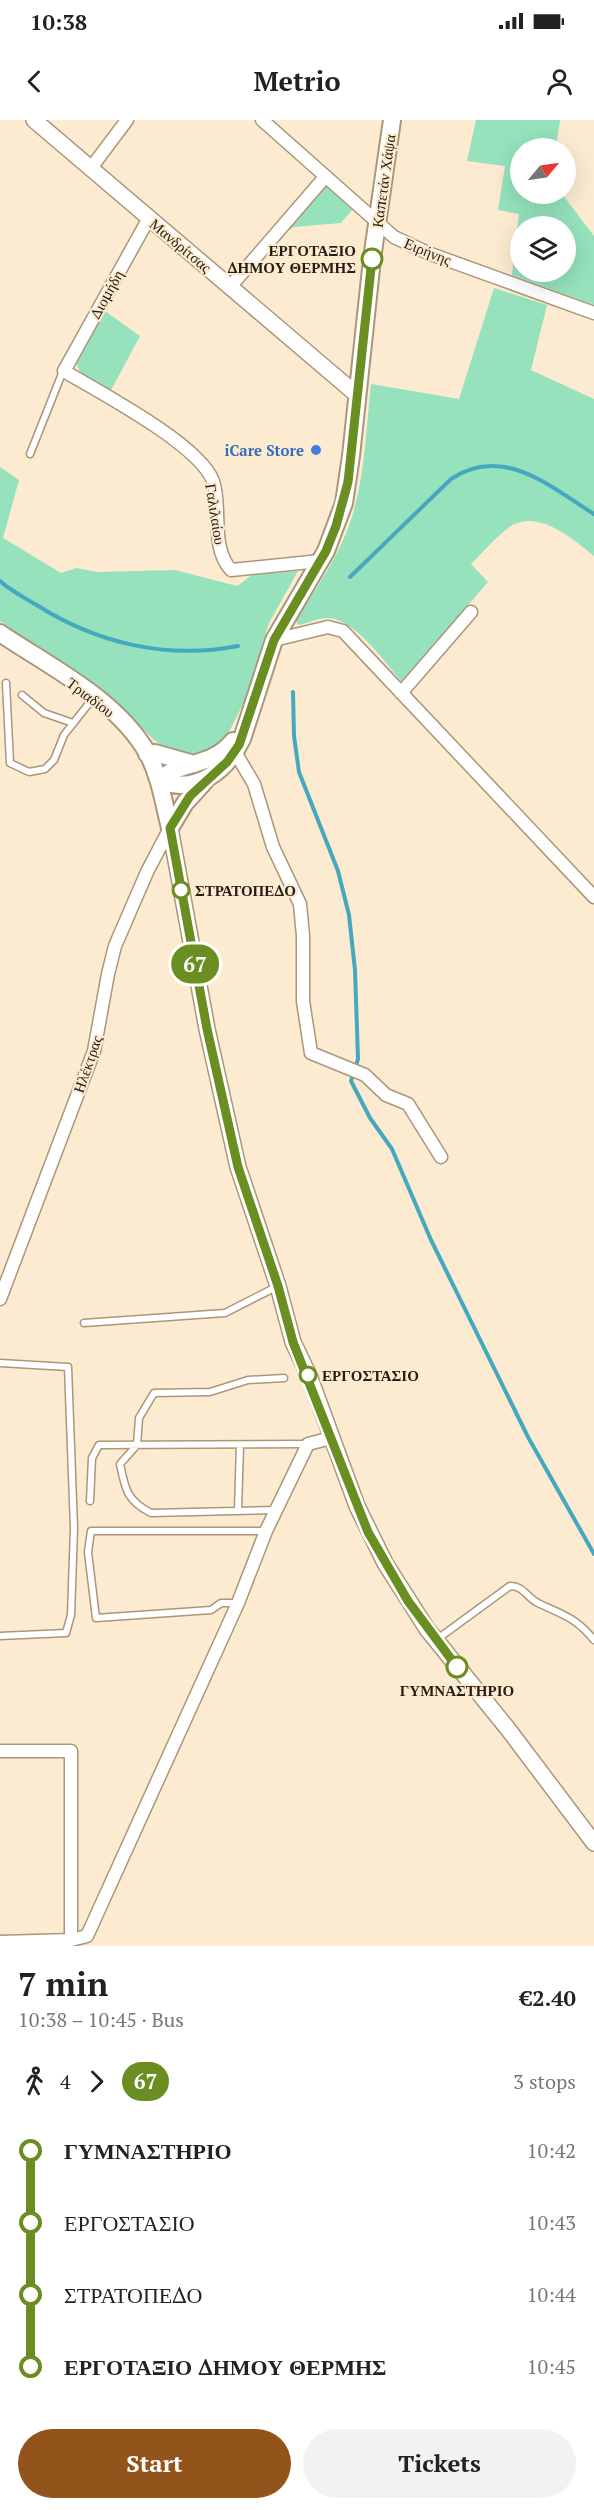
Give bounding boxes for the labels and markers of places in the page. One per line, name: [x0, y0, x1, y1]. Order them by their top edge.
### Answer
place label: ΕΡΓΟΤΑΞΙΟ ΔΗΜΟΥ ΘΕΡΜΗΣ: [228, 240, 356, 277]
marker: ΕΡΓΟΤΑΞΙΟ ΔΗΜΟΥ ΘΕΡΜΗΣ: [361, 248, 383, 270]
place label: iCare Store: [225, 440, 304, 460]
marker: iCare Store: [309, 443, 323, 457]
place label: ΣΤΡΑΤΟΠΕΔΟ: [195, 880, 296, 900]
marker: ΣΤΡΑΤΟΠΕΔΟ: [172, 881, 190, 899]
place label: ΕΡΓΟΣΤΑΣΙΟ: [322, 1365, 419, 1385]
marker: ΕΡΓΟΣΤΑΣΙΟ: [299, 1366, 317, 1384]
marker: ΓΥΜΝΑΣΤΗΡΙΟ: [446, 1656, 468, 1678]
place label: ΓΥΜΝΑΣΤΗΡΙΟ: [400, 1680, 514, 1700]

